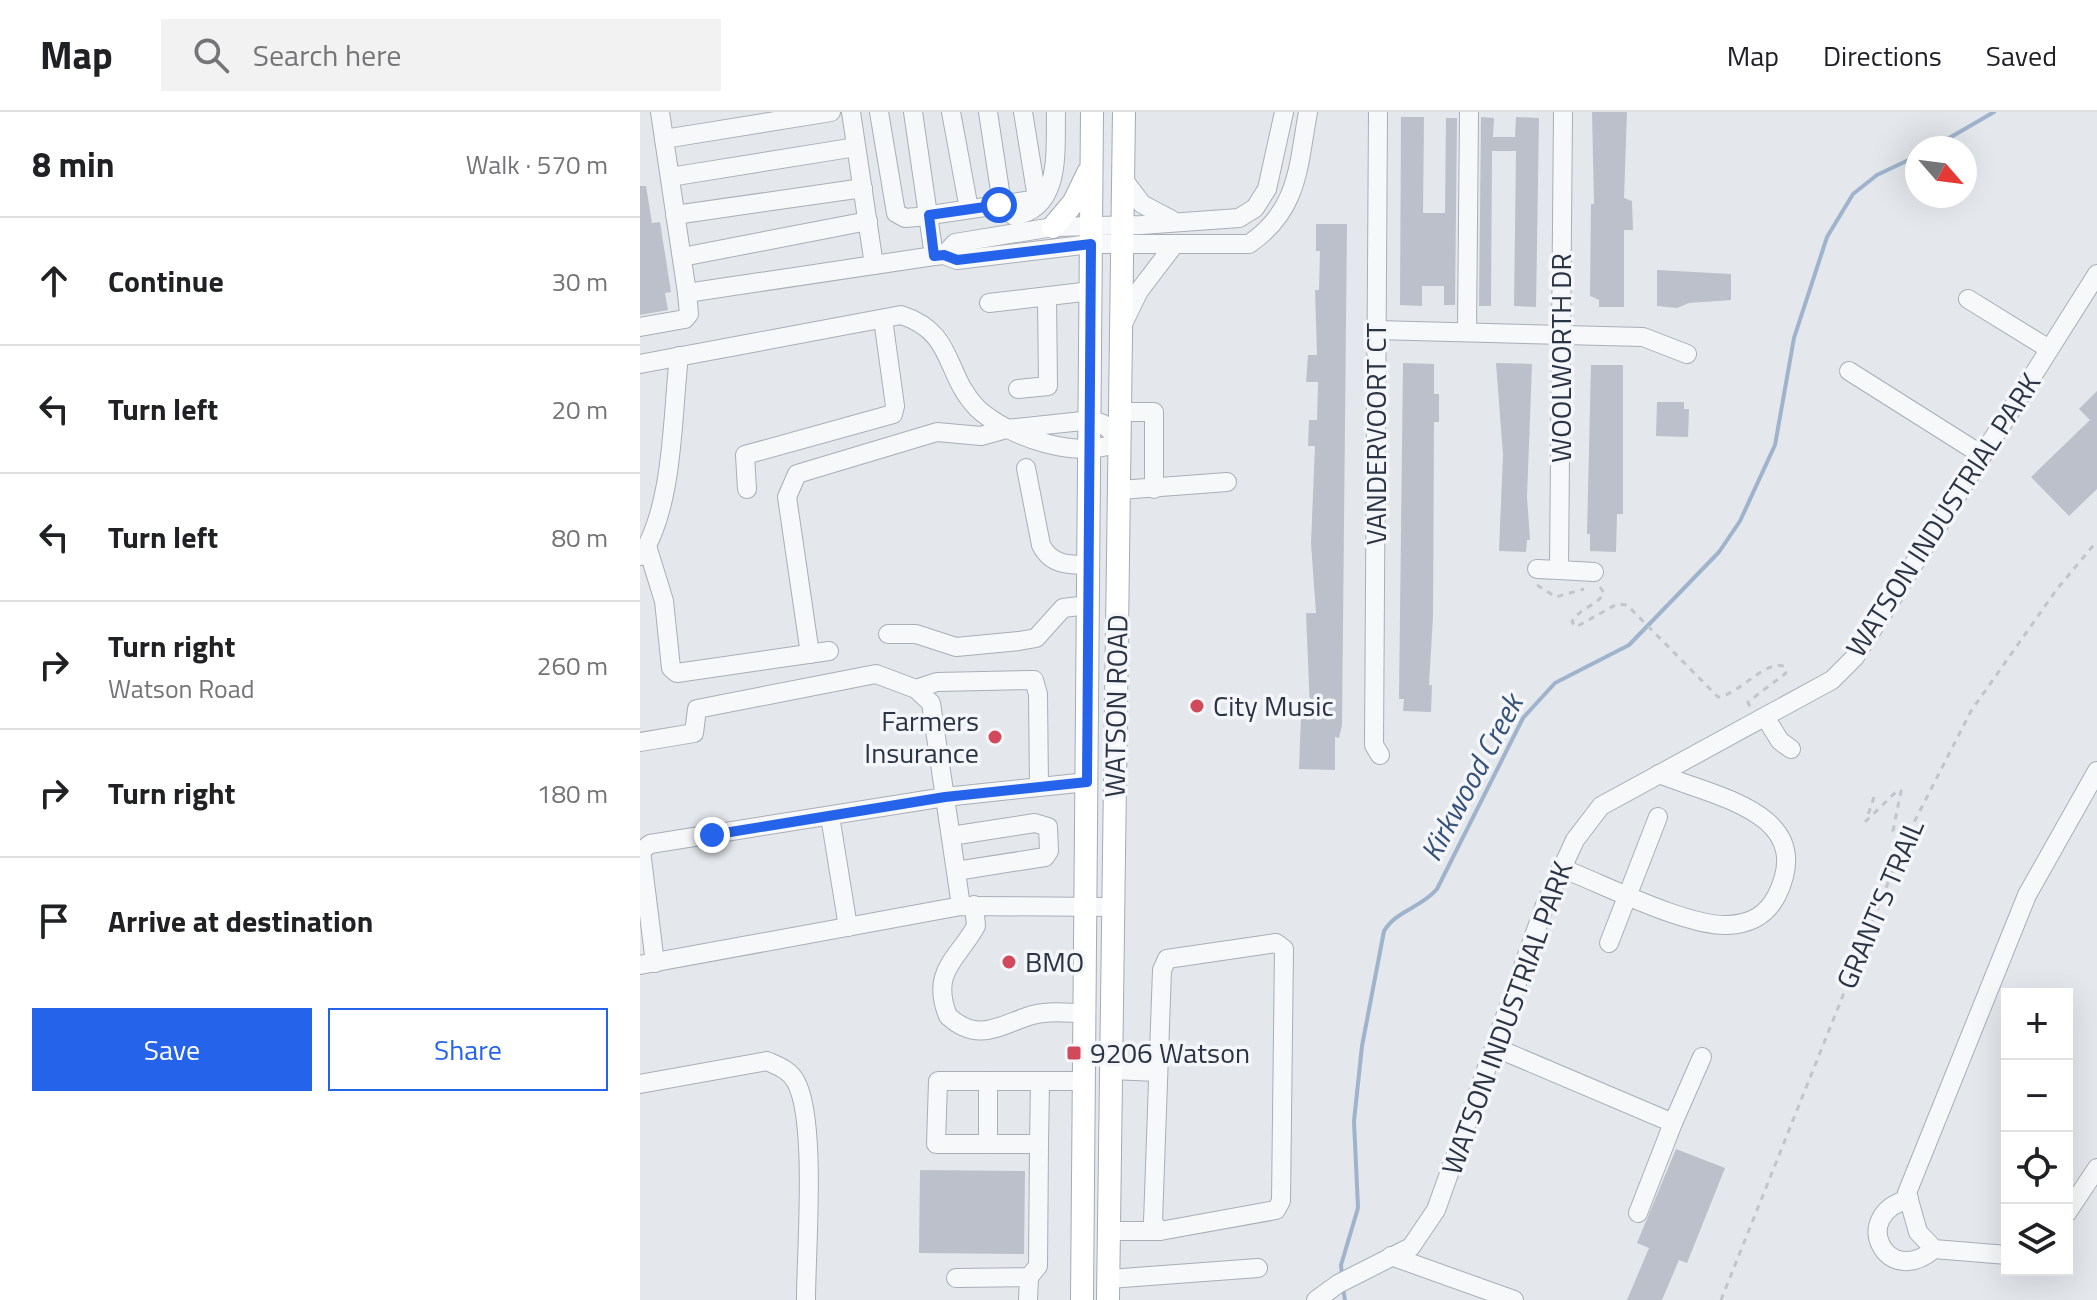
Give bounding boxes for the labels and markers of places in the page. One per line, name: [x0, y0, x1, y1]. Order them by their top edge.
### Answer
place label: City Music: [1213, 684, 1334, 727]
marker: City Music: [1188, 697, 1206, 715]
place label: Farmers Insurance: [864, 699, 979, 774]
marker: Farmers Insurance: [986, 728, 1004, 746]
place label: BMO: [1025, 940, 1084, 983]
marker: BMO: [1000, 953, 1018, 971]
place label: 9206 Watson: [1090, 1031, 1250, 1074]
marker: 9206 Watson: [1065, 1044, 1083, 1062]

